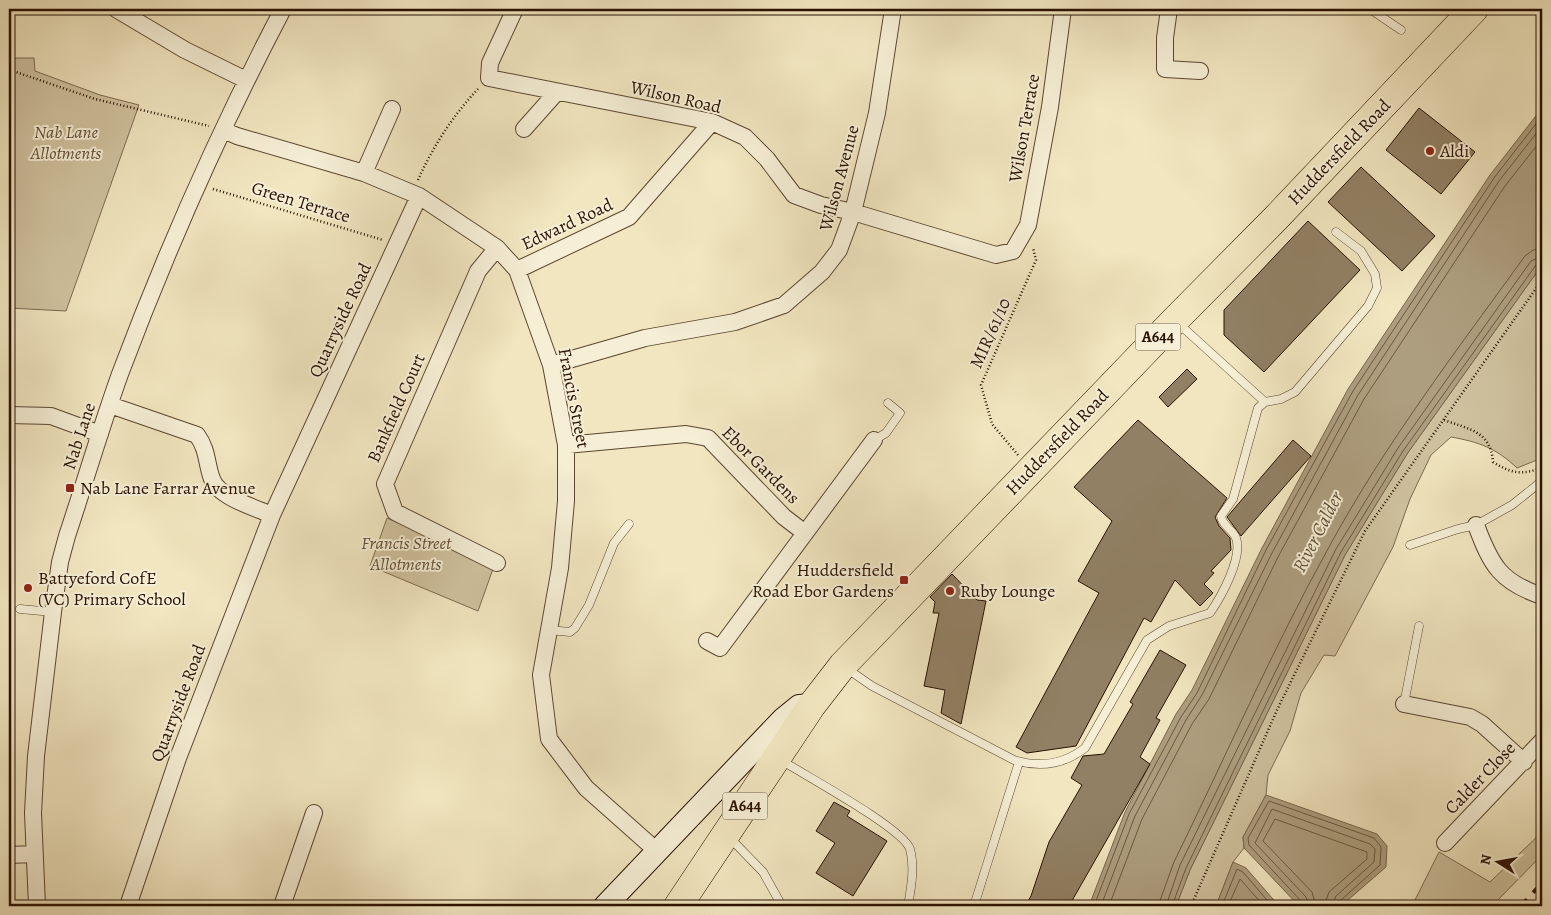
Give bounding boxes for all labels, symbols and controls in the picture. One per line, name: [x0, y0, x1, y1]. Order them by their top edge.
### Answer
street label: Wilson Terrace: [1003, 72, 1045, 185]
street label: Wilson Road: [627, 75, 724, 119]
street label: Huddersfield Road: [1282, 94, 1396, 210]
park label: Nab Lane Allotments: [30, 120, 101, 165]
street label: Wilson Avenue: [813, 122, 865, 235]
place label: Aldi: [1439, 139, 1469, 163]
marker: Aldi: [1424, 145, 1436, 157]
street label: Green Terrace: [249, 176, 353, 228]
street label: Edward Road: [517, 192, 617, 256]
street label: Quarryside Road: [303, 259, 377, 381]
street label: MIR/61/10: [964, 294, 1016, 372]
road number: A644: [1136, 324, 1180, 351]
street label: Francis Street: [553, 346, 595, 450]
street label: Bankfield Court: [361, 350, 431, 466]
street label: Huddersfield Road: [1000, 384, 1114, 500]
street label: Nab Lane: [57, 399, 101, 473]
street label: Ebor Gardens: [717, 421, 805, 509]
place label: Nab Lane Farrar Avenue: [80, 476, 256, 500]
marker: Nab Lane Farrar Avenue: [64, 482, 76, 494]
water label: River Calder: [1287, 486, 1350, 577]
park label: Francis Street Allotments: [361, 531, 452, 576]
place label: Huddersfield Road Ebor Gardens: [752, 558, 894, 603]
place label: Battyeford CofE (VC) Primary School: [38, 566, 186, 611]
marker: Huddersfield Road Ebor Gardens: [898, 574, 910, 586]
place label: Ruby Lounge: [960, 579, 1055, 603]
marker: Battyeford CofE (VC) Primary School: [22, 582, 34, 594]
marker: Ruby Lounge: [944, 585, 956, 597]
street label: Quarryside Road: [145, 641, 212, 765]
street label: Calder Close: [1439, 737, 1521, 819]
road number: A644: [722, 792, 768, 819]
north arrow: [1474, 838, 1524, 888]
text: N: [1475, 853, 1496, 866]

